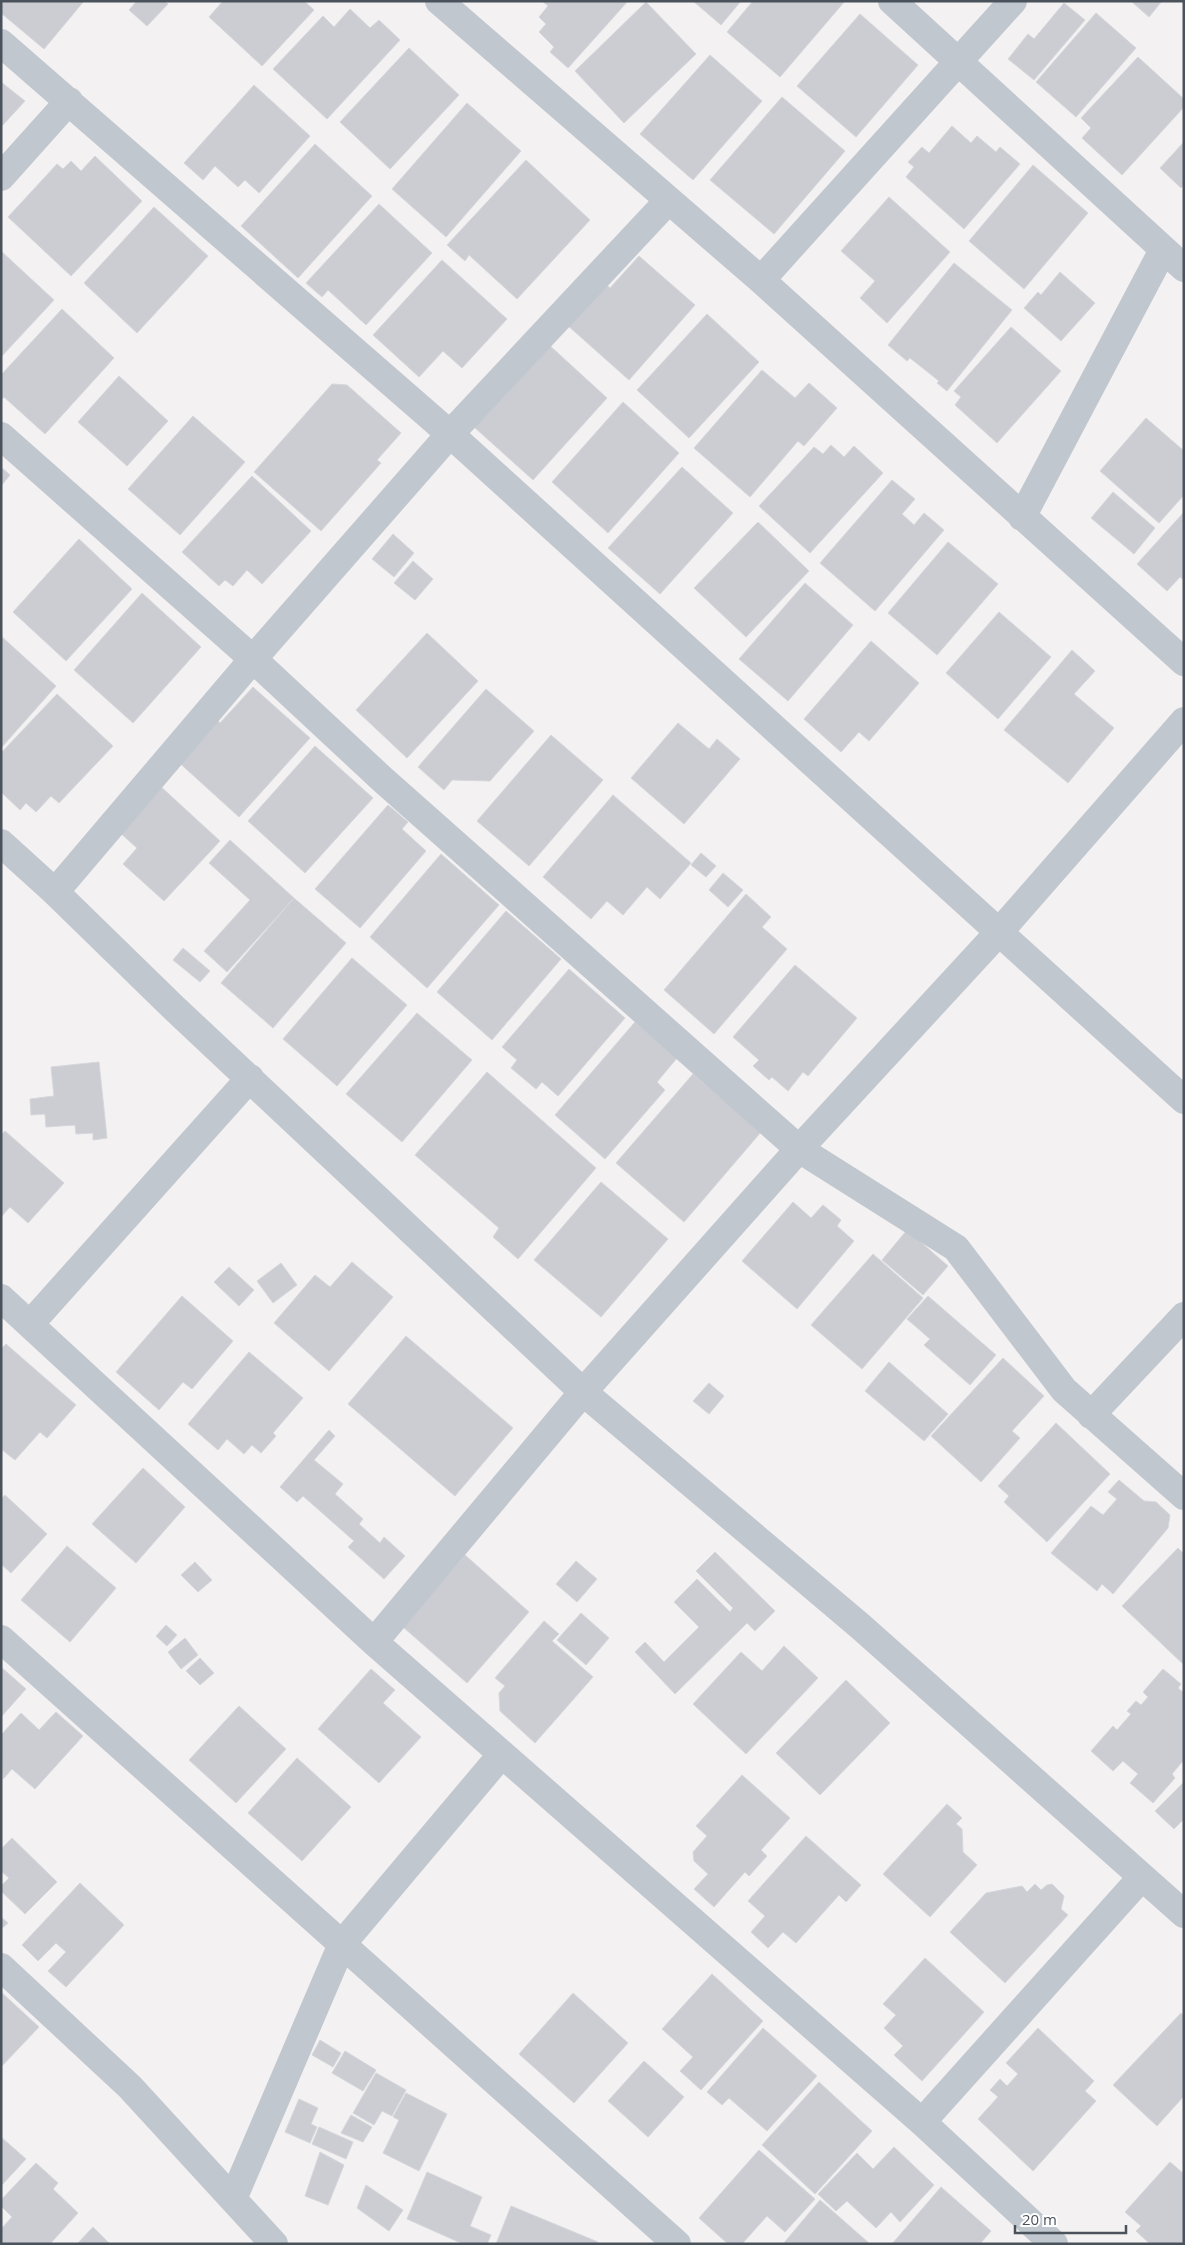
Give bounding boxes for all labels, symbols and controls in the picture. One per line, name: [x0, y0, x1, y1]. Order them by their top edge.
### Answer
scale bar: [1015, 2202, 1126, 2234]
text: 20 m: [1022, 2209, 1057, 2229]

